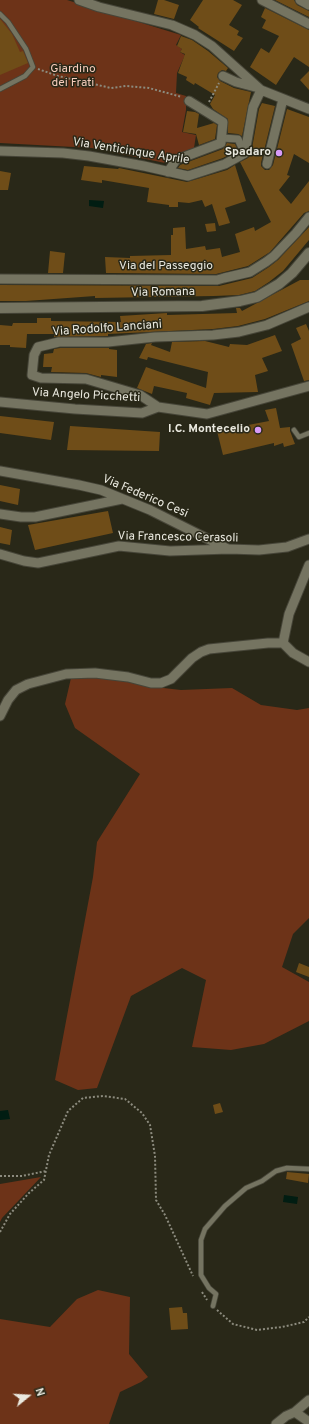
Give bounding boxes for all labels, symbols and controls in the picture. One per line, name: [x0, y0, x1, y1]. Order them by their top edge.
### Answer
park label: Giardino dei Frati: [50, 63, 96, 91]
street label: Via Venticinque Aprile: [72, 136, 190, 168]
place label: Spadaro: [225, 146, 271, 160]
marker: Spadaro: [274, 148, 284, 158]
street label: Via del Passeggio: [119, 260, 213, 274]
street label: Via Romana: [131, 285, 195, 301]
street label: Via Rodolfo Lanciani: [52, 318, 162, 340]
street label: Via Angelo Picchetti: [31, 386, 141, 406]
place label: I.C. Montecelio: [168, 423, 250, 437]
marker: I.C. Montecelio: [253, 425, 263, 435]
street label: Via Federico Cesi: [100, 472, 190, 522]
street label: Via Francesco Cerasoli: [117, 530, 239, 546]
north arrow: [8, 1376, 48, 1416]
text: N: [32, 1386, 47, 1398]

